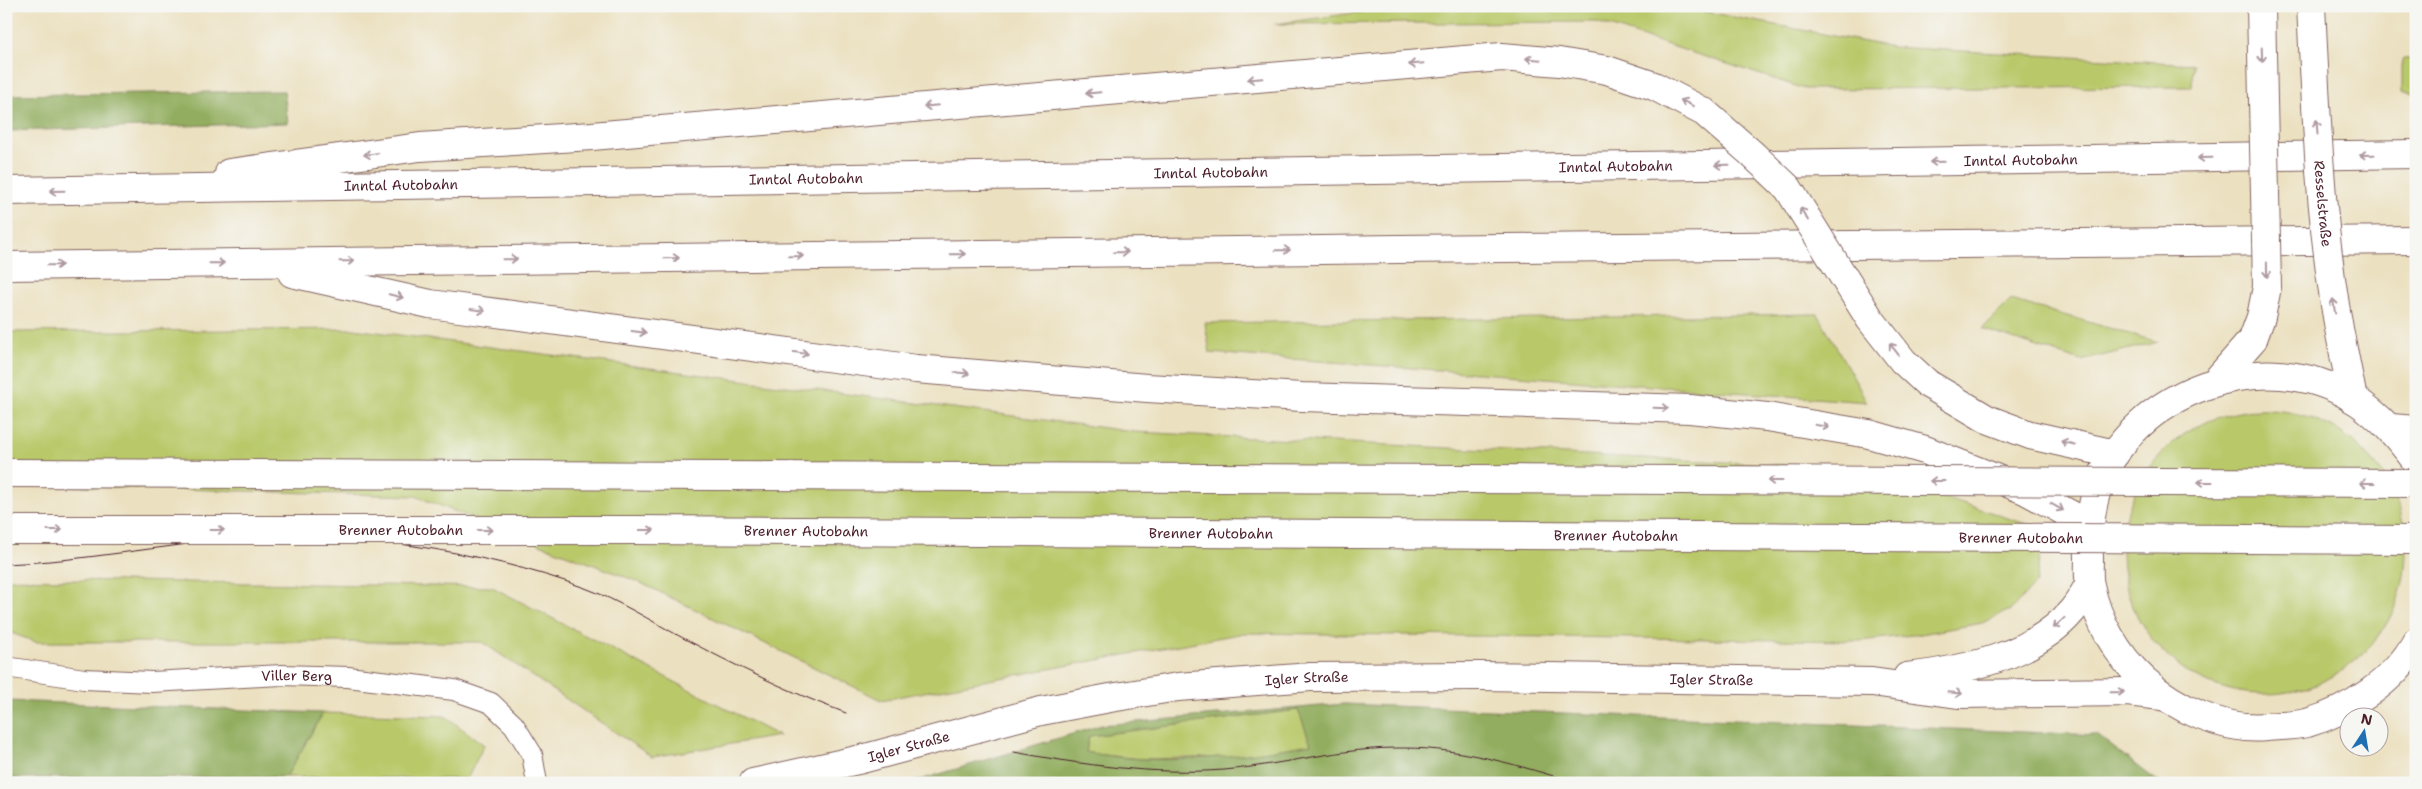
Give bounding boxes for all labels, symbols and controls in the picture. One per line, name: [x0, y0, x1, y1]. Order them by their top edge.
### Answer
one-way arrow: [2257, 46, 2267, 63]
one-way arrow: [1525, 55, 1541, 64]
one-way arrow: [1409, 59, 1425, 69]
one-way arrow: [1247, 74, 1263, 84]
one-way arrow: [1085, 89, 1101, 98]
one-way arrow: [1680, 98, 1695, 108]
one-way arrow: [923, 101, 939, 111]
one-way arrow: [2313, 119, 2322, 135]
one-way arrow: [364, 149, 380, 159]
street label: Inntal Autobahn: [1964, 150, 2078, 170]
one-way arrow: [2359, 150, 2376, 160]
one-way arrow: [2197, 153, 2213, 162]
street label: Inntal Autobahn: [1559, 156, 1673, 176]
one-way arrow: [1929, 157, 1946, 167]
one-way arrow: [1714, 160, 1730, 170]
street label: Resselstraße: [2310, 160, 2336, 248]
street label: Inntal Autobahn: [1154, 163, 1268, 182]
street label: Inntal Autobahn: [749, 169, 864, 189]
street label: Inntal Autobahn: [344, 175, 459, 195]
one-way arrow: [50, 186, 66, 195]
one-way arrow: [1799, 207, 1809, 221]
one-way arrow: [1274, 245, 1291, 255]
one-way arrow: [1112, 247, 1128, 257]
one-way arrow: [950, 249, 966, 259]
one-way arrow: [787, 251, 803, 261]
one-way arrow: [664, 253, 680, 262]
one-way arrow: [502, 255, 518, 264]
one-way arrow: [339, 256, 355, 266]
one-way arrow: [209, 258, 225, 268]
one-way arrow: [46, 260, 63, 270]
one-way arrow: [2262, 262, 2272, 278]
one-way arrow: [388, 292, 404, 301]
one-way arrow: [2329, 299, 2339, 315]
one-way arrow: [470, 305, 486, 315]
one-way arrow: [631, 327, 647, 337]
one-way arrow: [1889, 342, 1899, 356]
one-way arrow: [792, 348, 808, 358]
one-way arrow: [954, 368, 970, 377]
one-way arrow: [1652, 403, 1668, 413]
one-way arrow: [1814, 422, 1830, 432]
one-way arrow: [2060, 438, 2076, 447]
one-way arrow: [1767, 476, 1783, 486]
one-way arrow: [1929, 476, 1946, 486]
one-way arrow: [2197, 477, 2213, 487]
one-way arrow: [2359, 478, 2376, 488]
one-way arrow: [2050, 502, 2065, 512]
street label: Brenner Autobahn: [339, 521, 464, 539]
street label: Brenner Autobahn: [744, 522, 869, 540]
street label: Brenner Autobahn: [1149, 524, 1274, 543]
one-way arrow: [46, 525, 63, 535]
one-way arrow: [209, 525, 225, 535]
one-way arrow: [476, 525, 493, 535]
one-way arrow: [639, 525, 655, 535]
street label: Brenner Autobahn: [1554, 526, 1679, 545]
street label: Brenner Autobahn: [1959, 528, 2084, 547]
one-way arrow: [2053, 617, 2066, 629]
street label: Viller Berg: [261, 666, 333, 686]
street label: Igler Straße: [1264, 668, 1349, 689]
street label: Igler Straße: [1669, 670, 1754, 689]
one-way arrow: [2109, 687, 2125, 697]
one-way arrow: [1947, 688, 1963, 698]
north arrow: [2340, 706, 2390, 756]
text: N: [2359, 709, 2374, 729]
street label: Igler Straße: [866, 727, 952, 766]

